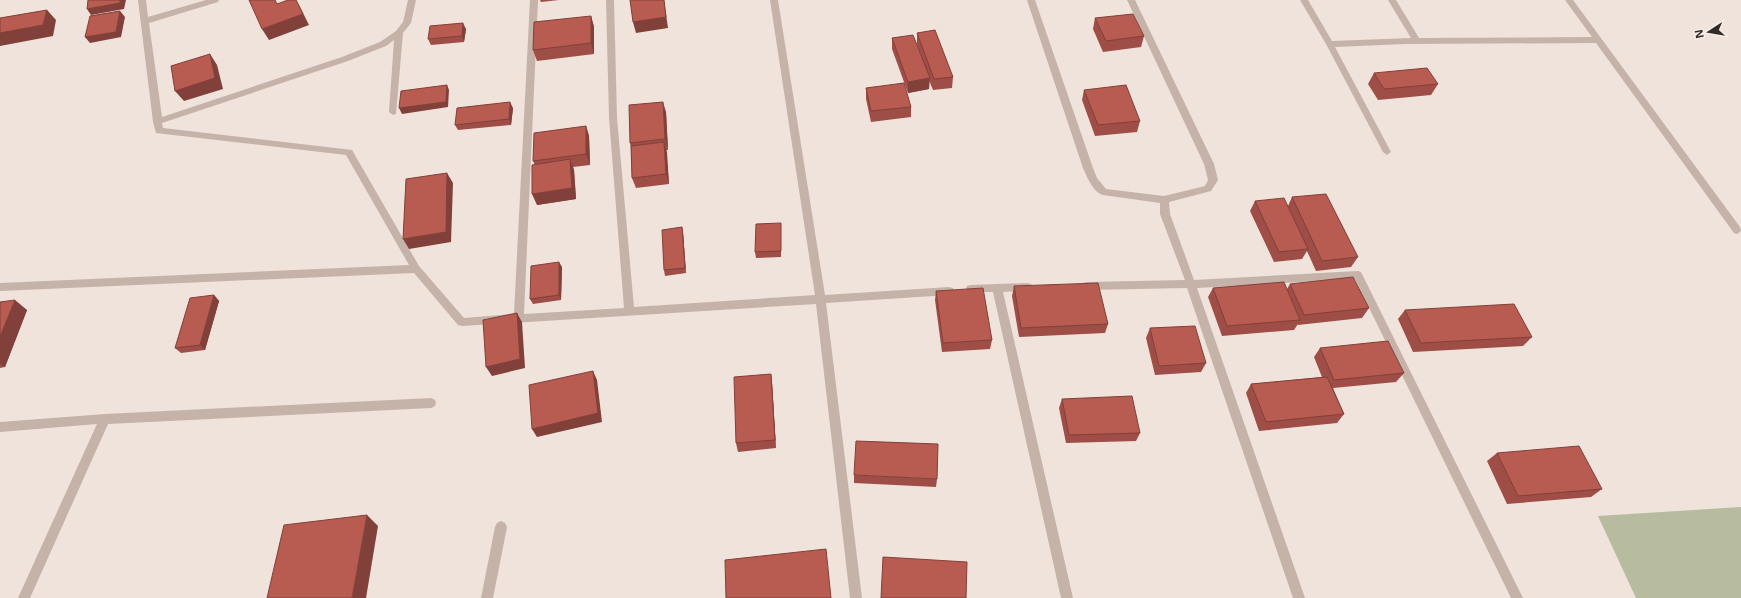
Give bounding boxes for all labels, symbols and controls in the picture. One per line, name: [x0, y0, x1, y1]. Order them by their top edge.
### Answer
north arrow: [1689, 12, 1729, 52]
text: N: [1690, 28, 1707, 40]

